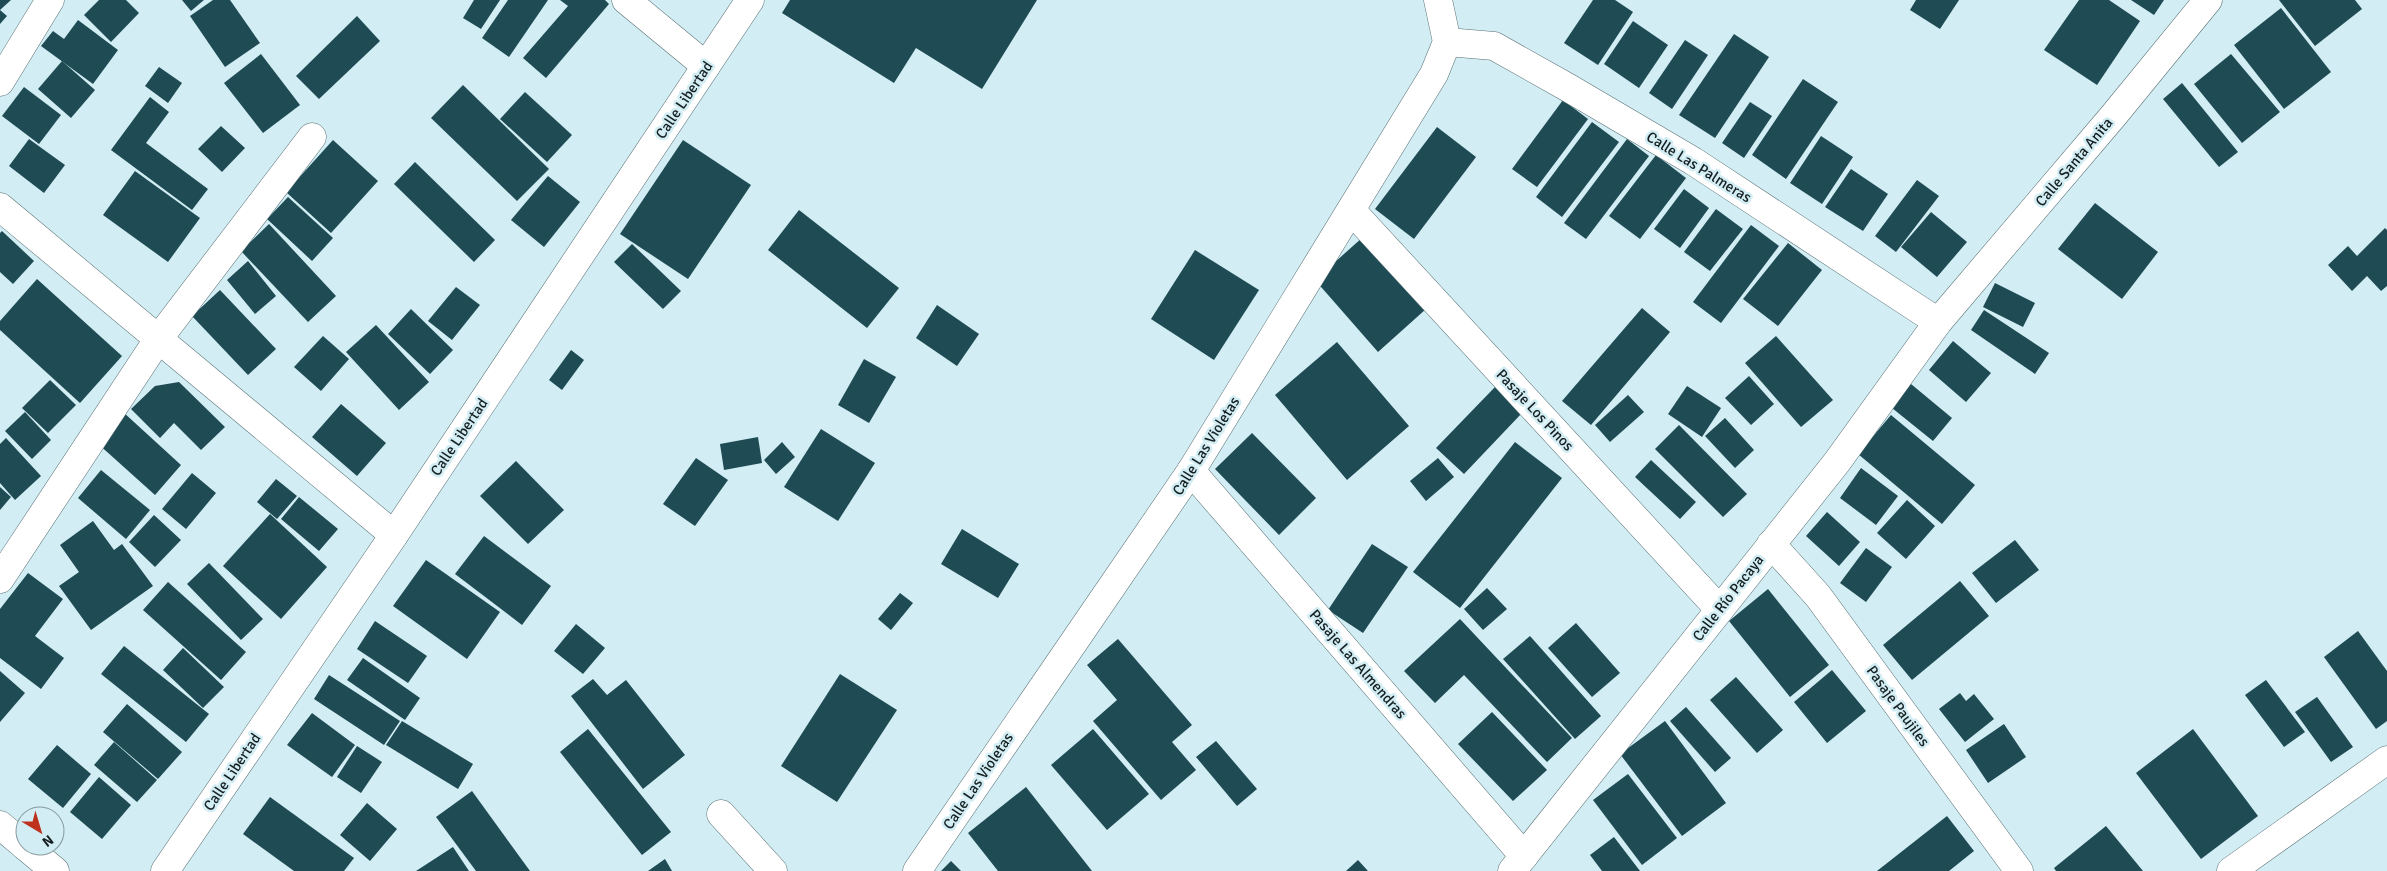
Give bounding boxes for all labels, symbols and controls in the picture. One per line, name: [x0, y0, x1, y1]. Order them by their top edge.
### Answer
street label: Calle Libertad: [652, 58, 717, 142]
street label: Calle Santa Anita: [2032, 114, 2116, 210]
street label: Calle Las Palmeras: [1643, 128, 1755, 207]
street label: Pasaje Los Pinos: [1493, 365, 1578, 455]
street label: Calle Las Violetas: [1169, 393, 1244, 499]
street label: Calle Libertad: [427, 395, 492, 479]
street label: Calle Río Pacaya: [1689, 551, 1767, 645]
street label: Pasaje Las Almendras: [1306, 606, 1411, 723]
street label: Pasaje Paujiles: [1863, 662, 1934, 750]
street label: Calle Las Violetas: [939, 729, 1017, 833]
street label: Calle Libertad: [200, 730, 265, 814]
north arrow: [15, 806, 65, 856]
text: N: [39, 831, 57, 851]

